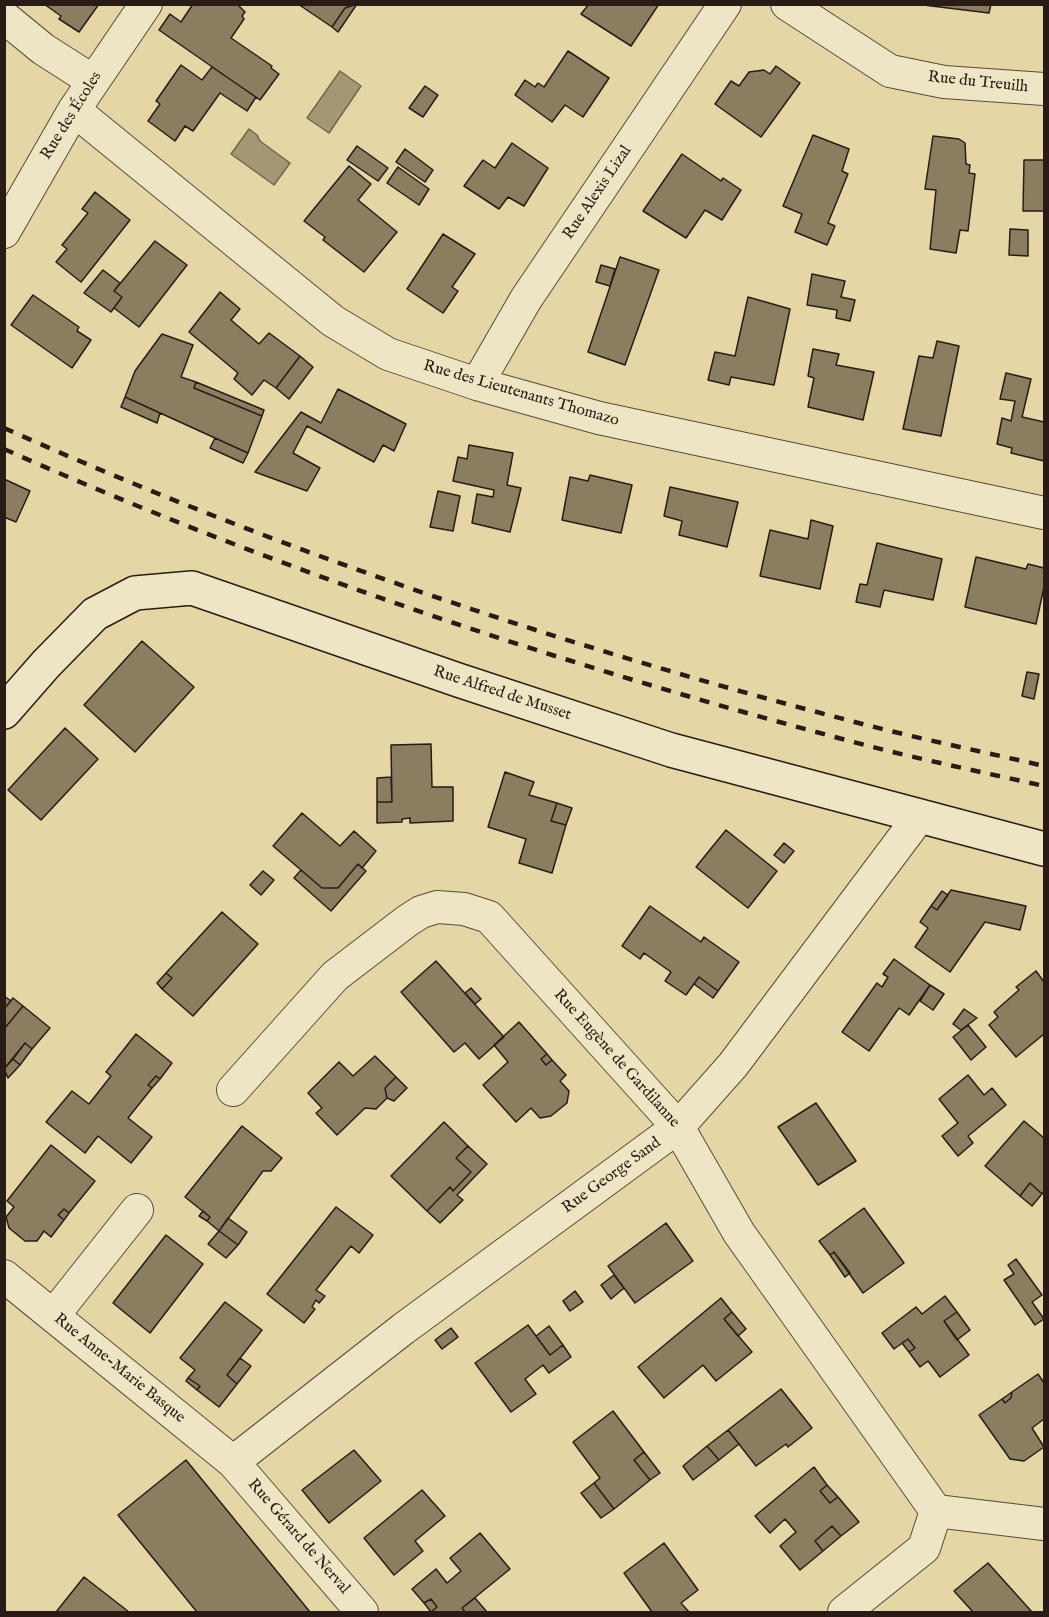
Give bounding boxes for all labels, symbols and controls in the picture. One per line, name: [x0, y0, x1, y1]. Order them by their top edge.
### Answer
street label: Rue du Treuilh: [927, 68, 1029, 98]
street label: Rue des Écoles: [37, 69, 107, 163]
street label: Rue Alexis Lizal: [559, 142, 637, 244]
street label: Rue des Lieutenants Thomazo: [421, 357, 621, 431]
street label: Rue Alfred de Musset: [431, 663, 573, 725]
street label: Rue Eugène de Gardilanne: [549, 986, 683, 1132]
street label: Rue George Sand: [559, 1134, 665, 1218]
street label: Rue Anne-Marie Basque: [49, 1310, 189, 1428]
street label: Rue Gérard de Nerval: [243, 1475, 353, 1599]

